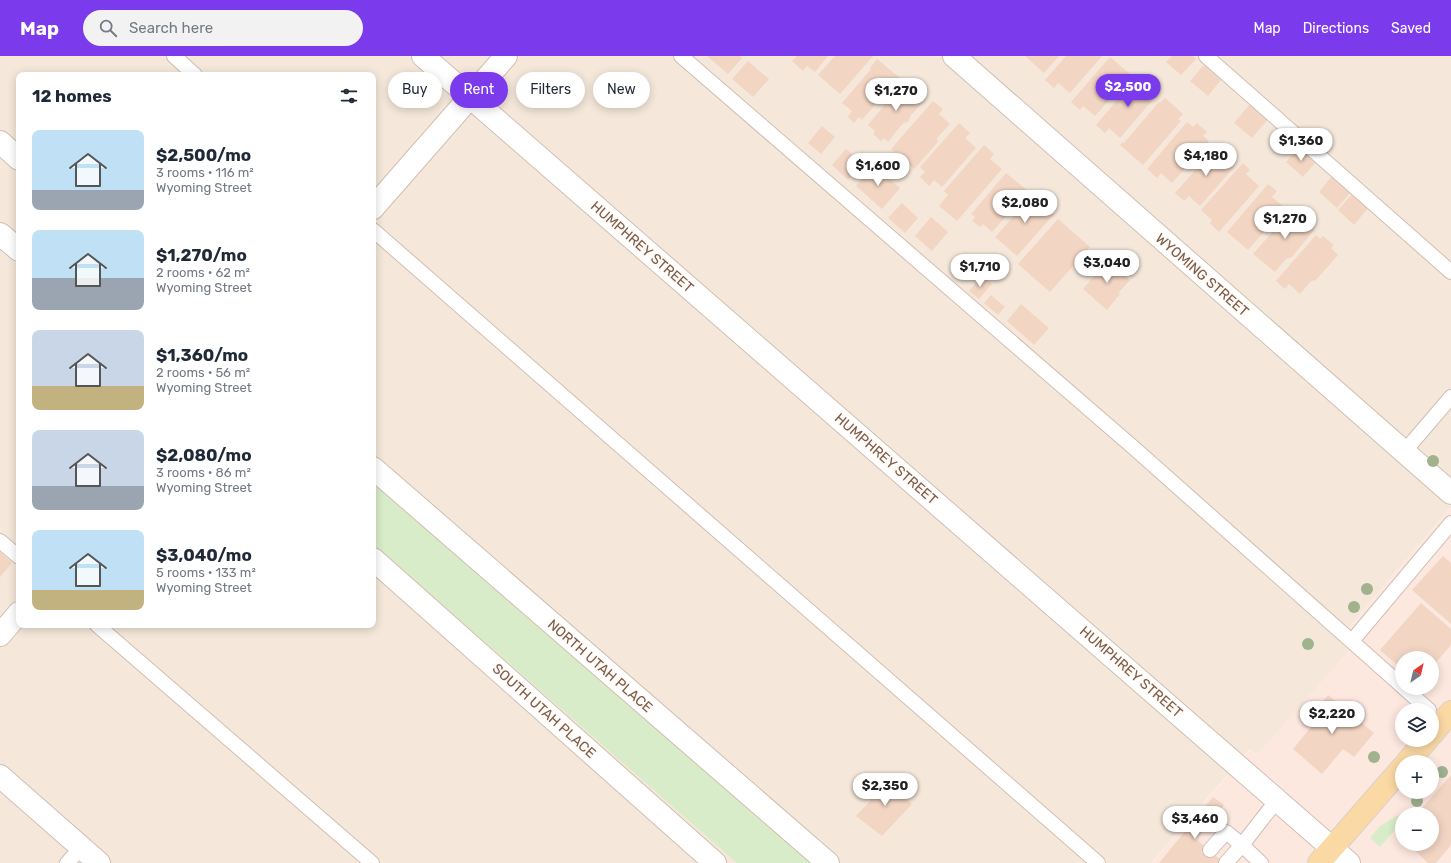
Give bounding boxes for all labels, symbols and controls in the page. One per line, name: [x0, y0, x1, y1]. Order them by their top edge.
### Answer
search box: [83, 10, 363, 46]
text: Map: [20, 17, 59, 40]
icon: search: [97, 17, 119, 39]
text: Search here: [129, 19, 213, 37]
text: Map: [1254, 20, 1281, 37]
text: Directions: [1303, 20, 1369, 37]
text: Saved: [1391, 20, 1431, 37]
chip: Buy: [388, 72, 442, 108]
chip: Rent: [450, 72, 508, 108]
chip: Filters: [516, 72, 585, 108]
chip: New: [593, 72, 650, 108]
pin: $2,500: [1095, 74, 1161, 108]
pin: $1,270: [863, 78, 929, 112]
text: $2,500: [1105, 79, 1151, 94]
text: $1,270: [874, 83, 918, 98]
icon: filters: [338, 85, 360, 107]
text: 12 homes: [32, 86, 112, 106]
pin: $1,360: [1268, 128, 1334, 162]
text: $1,360: [1279, 133, 1323, 148]
pin: $4,180: [1173, 143, 1239, 177]
text: $2,500/mo: [156, 145, 251, 165]
icon: home: [64, 146, 112, 194]
text: $4,180: [1184, 148, 1228, 163]
pin: $1,600: [845, 153, 911, 187]
text: $1,600: [856, 158, 900, 173]
text: 3 rooms · 116 m²: [156, 165, 254, 180]
text: Wyoming Street: [156, 180, 252, 195]
pin: $2,080: [992, 190, 1058, 224]
text: $2,080: [1001, 195, 1049, 210]
street label: HUMPHREY STREET: [587, 198, 697, 296]
pin: $1,270: [1252, 206, 1318, 240]
text: $1,270: [1263, 211, 1307, 226]
street label: WYOMING STREET: [1152, 230, 1252, 320]
text: $1,270/mo: [156, 245, 247, 265]
icon: home: [64, 246, 112, 294]
pin: $3,040: [1074, 250, 1140, 284]
pin: $1,710: [947, 254, 1013, 288]
text: $3,040: [1083, 255, 1131, 270]
text: $1,710: [959, 259, 1001, 274]
text: 2 rooms · 62 m²: [156, 265, 250, 280]
text: Wyoming Street: [156, 280, 252, 295]
text: $1,360/mo: [156, 345, 248, 365]
icon: home: [64, 346, 112, 394]
text: 2 rooms · 56 m²: [156, 365, 250, 380]
text: Wyoming Street: [156, 380, 252, 395]
street label: HUMPHREY STREET: [831, 410, 941, 508]
text: $2,080/mo: [156, 445, 252, 465]
icon: home: [64, 446, 112, 494]
text: 3 rooms · 86 m²: [156, 465, 251, 480]
text: Wyoming Street: [156, 480, 252, 495]
text: $3,040/mo: [156, 545, 252, 565]
icon: home: [64, 546, 112, 594]
text: 5 rooms · 133 m²: [156, 565, 256, 580]
text: Wyoming Street: [156, 580, 252, 595]
street label: NORTH UTAH PLACE: [544, 616, 656, 716]
street label: HUMPHREY STREET: [1076, 623, 1186, 721]
north arrow: [1395, 651, 1439, 695]
map controls: [1395, 651, 1439, 851]
street label: SOUTH UTAH PLACE: [489, 660, 599, 762]
pin: $2,220: [1299, 701, 1365, 735]
button: layers: [1395, 703, 1439, 747]
text: $2,220: [1309, 706, 1355, 721]
button: +: [1395, 755, 1439, 799]
pin: $2,350: [852, 773, 918, 807]
text: $2,350: [862, 778, 908, 793]
pin: $3,460: [1162, 806, 1228, 840]
button: −: [1395, 807, 1439, 851]
text: $3,460: [1172, 811, 1218, 826]

